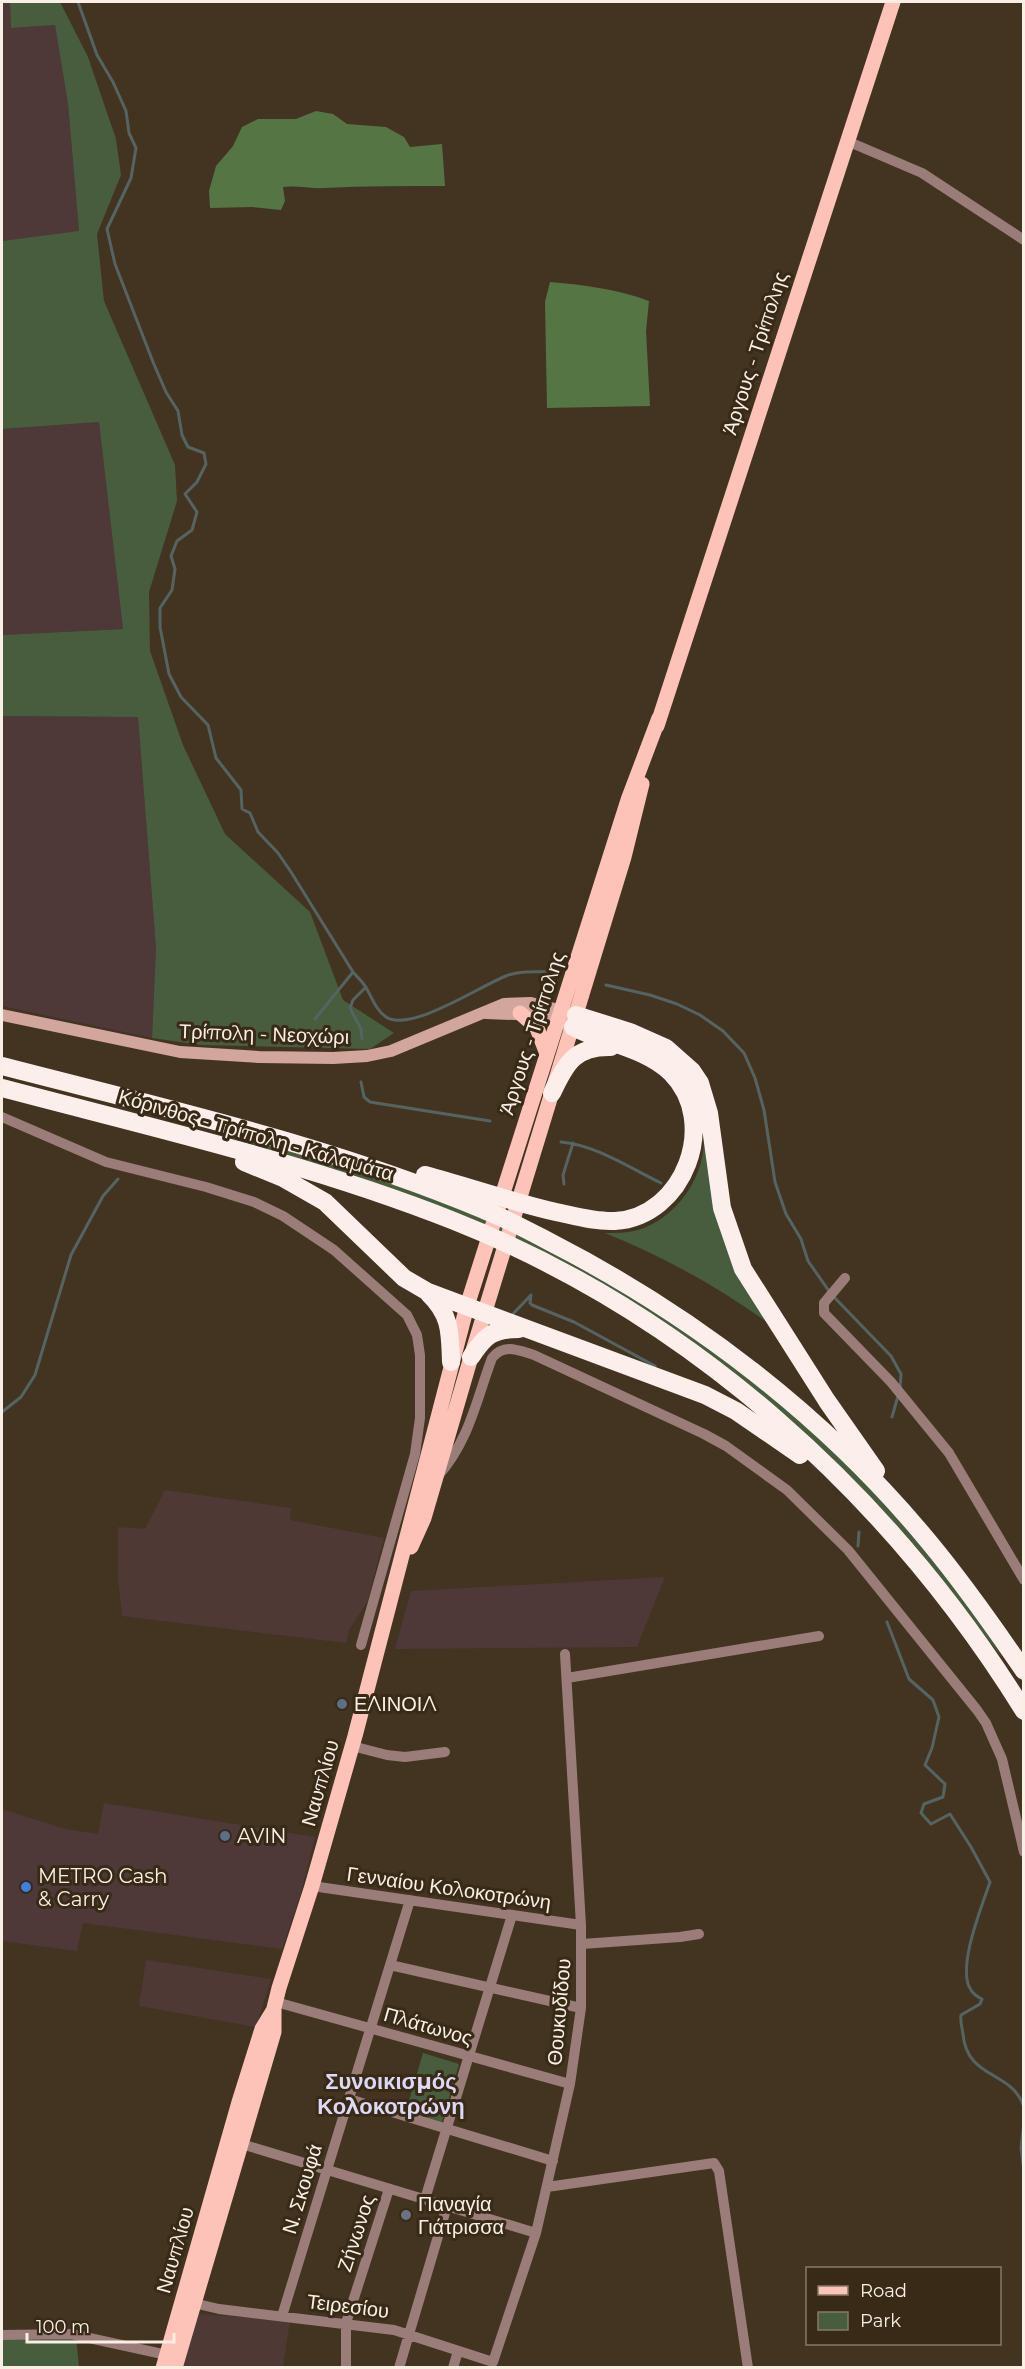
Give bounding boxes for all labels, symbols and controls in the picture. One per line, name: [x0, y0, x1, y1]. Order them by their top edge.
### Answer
street label: Άργους - Τρίπολης: [717, 268, 793, 437]
street label: Άργους - Τρίπολης: [494, 948, 570, 1117]
street label: Τρίπολη - Νεοχώρι: [178, 1019, 350, 1049]
street label: Κόρινθος - Τρίπολη - Καλαμάτα: [116, 1084, 396, 1186]
place label: ΕΛΙΝΟΙΛ: [354, 1692, 436, 1716]
marker: ΕΛΙΝΟΙΛ: [335, 1697, 349, 1711]
street label: Ναυπλίου: [296, 1737, 344, 1829]
place label: AVIN: [237, 1824, 287, 1848]
marker: AVIN: [218, 1829, 232, 1843]
street label: Γενναίου Κολοκοτρώνη: [345, 1862, 553, 1914]
place label: METRO Cash & Carry: [38, 1864, 168, 1911]
marker: METRO Cash & Carry: [19, 1880, 33, 1894]
street label: Θουκυδίδου: [542, 1957, 576, 2067]
street label: Πλάτωνος: [381, 2002, 475, 2050]
district label: Συνοικισμός Κολοκοτρώνη: [317, 2068, 465, 2120]
street label: Ν. Σκουφά: [277, 2141, 327, 2237]
street label: Ζήνωνος: [332, 2191, 380, 2275]
place label: Παναγία Γιάτρισσα: [418, 2192, 504, 2239]
street label: Ναυπλίου: [151, 2204, 199, 2296]
marker: Παναγία Γιάτρισσα: [399, 2208, 413, 2222]
legend: [806, 2267, 1001, 2345]
text: Road: [860, 2280, 907, 2302]
street label: Τειρεσίου: [306, 2289, 390, 2323]
scale bar: [27, 2306, 174, 2344]
text: Park: [860, 2310, 901, 2332]
text: 100 m: [36, 2316, 90, 2338]

